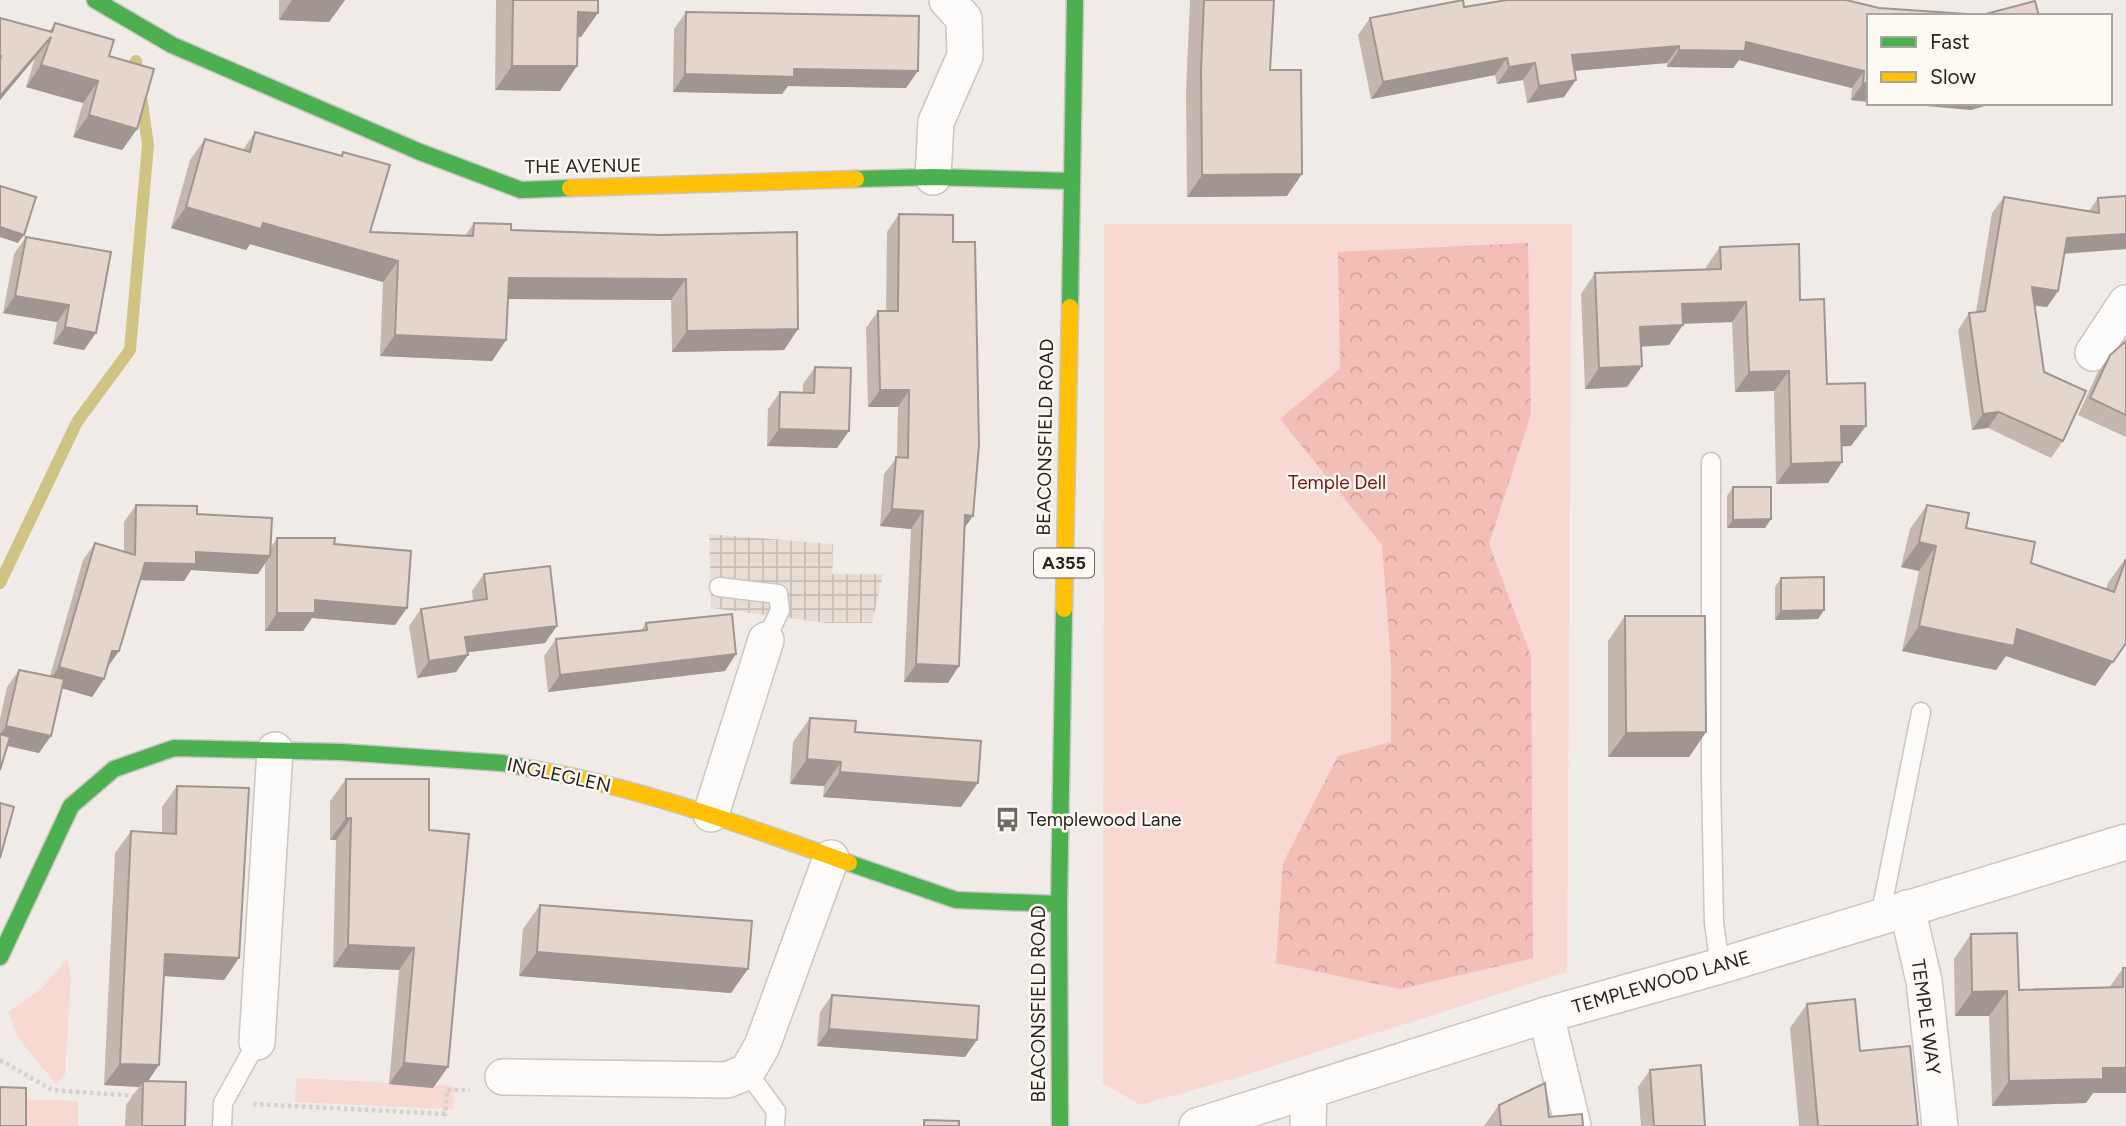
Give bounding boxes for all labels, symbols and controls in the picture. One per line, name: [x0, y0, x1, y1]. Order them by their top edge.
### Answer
legend: [1867, 14, 2112, 105]
text: Fast: [1930, 29, 1970, 54]
text: Slow: [1930, 64, 1976, 89]
street label: THE AVENUE: [525, 153, 641, 179]
street label: BEACONSFIELD ROAD: [1032, 338, 1058, 536]
park label: Temple Dell: [1288, 471, 1386, 494]
road number: A355: [1034, 548, 1094, 578]
street label: INGLEGLEN: [505, 753, 613, 797]
bus stop icon: Templewood Lane: [993, 805, 1021, 833]
place label: Templewood Lane: [1027, 808, 1181, 831]
street label: BEACONSFIELD ROAD: [1027, 905, 1050, 1103]
street label: TEMPLEWOOD LANE: [1569, 946, 1753, 1018]
street label: TEMPLE WAY: [1907, 958, 1946, 1077]

